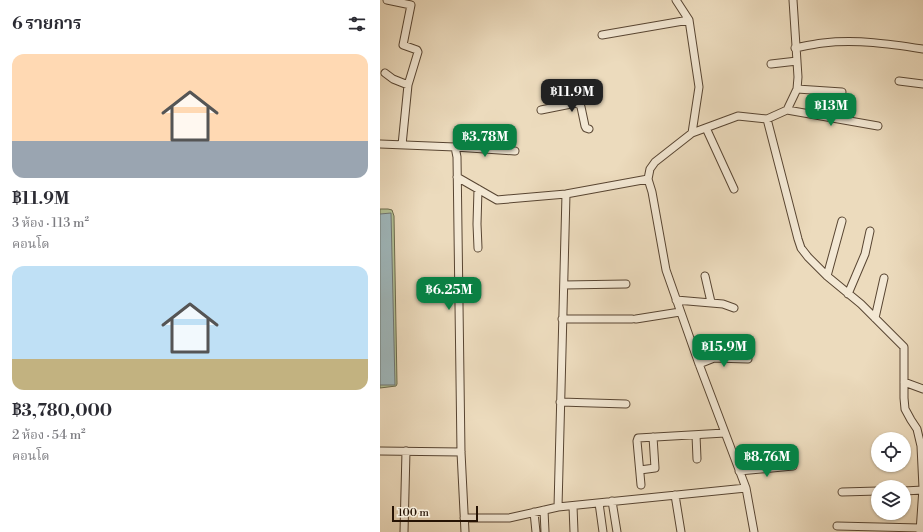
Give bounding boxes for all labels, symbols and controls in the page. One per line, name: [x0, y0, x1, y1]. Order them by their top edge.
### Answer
text: 6 รายการ: [12, 13, 82, 35]
icon: filters: [346, 13, 368, 35]
pin: ฿11.9M: [539, 79, 605, 113]
icon: home: [154, 80, 226, 152]
text: ฿11.9M: [550, 84, 594, 100]
pin: ฿13M: [807, 93, 855, 127]
text: ฿13M: [814, 98, 848, 114]
pin: ฿3.78M: [452, 124, 518, 158]
text: ฿3.78M: [462, 129, 508, 145]
text: ฿11.9M: [12, 188, 70, 210]
text: 3 ห้อง · 113 m²: [12, 215, 89, 231]
text: คอนโด: [12, 236, 50, 252]
pin: ฿6.25M: [416, 277, 482, 311]
text: ฿6.25M: [425, 282, 473, 298]
icon: home: [154, 292, 226, 364]
pin: ฿15.9M: [691, 334, 757, 368]
text: ฿15.9M: [701, 339, 747, 355]
text: ฿3,780,000: [12, 400, 112, 422]
text: 2 ห้อง · 54 m²: [12, 427, 86, 443]
map controls: [871, 432, 911, 520]
button: locate: [871, 432, 911, 472]
pin: ฿8.76M: [734, 444, 800, 478]
text: คอนโด: [12, 448, 50, 464]
text: ฿8.76M: [744, 449, 790, 465]
button: layers: [871, 480, 911, 520]
scale bar: [392, 504, 478, 523]
text: 100 m: [398, 506, 429, 520]

